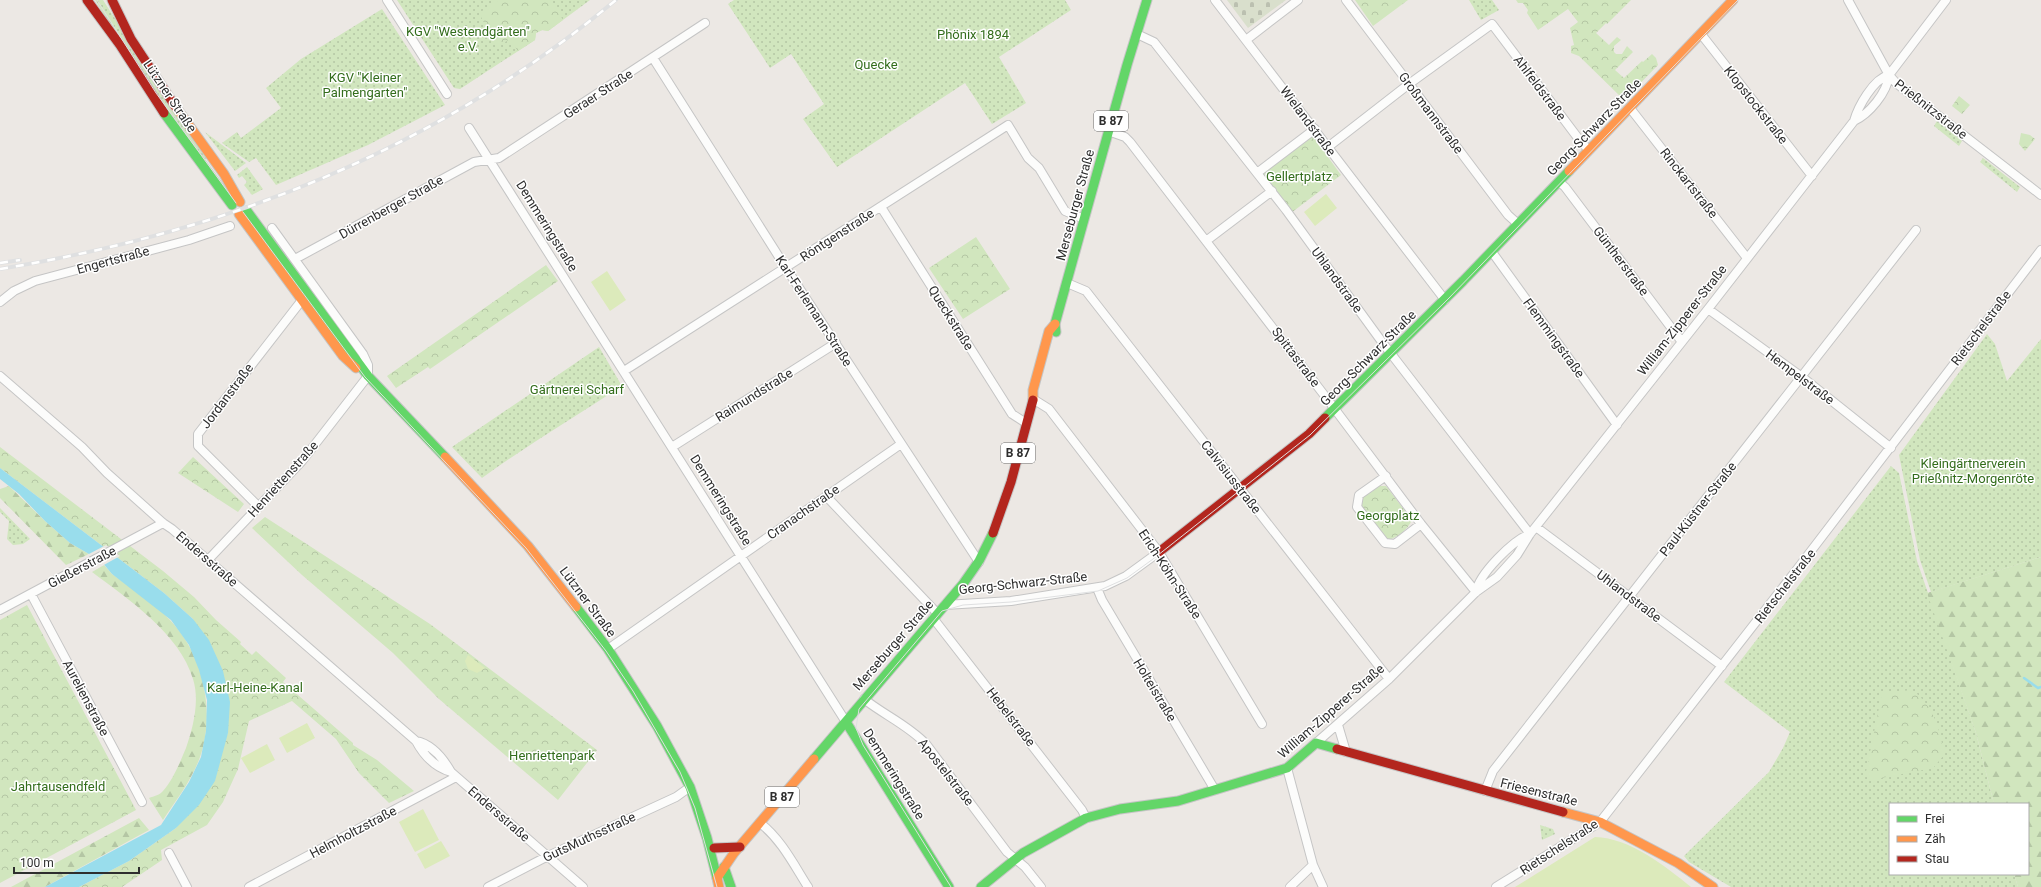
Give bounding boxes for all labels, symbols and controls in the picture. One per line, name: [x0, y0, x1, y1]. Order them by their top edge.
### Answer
park label: KGV "Westendgärten" e.V.: [406, 24, 530, 54]
park label: Phönix 1894: [937, 27, 1010, 42]
street label: Ahlfeldstraße: [1511, 53, 1569, 123]
street label: Lützner Straße: [140, 57, 200, 135]
park label: Quecke: [854, 57, 898, 72]
street label: Klopstockstraße: [1721, 63, 1791, 147]
street label: Geraer Straße: [561, 66, 635, 122]
street label: Großmannstraße: [1396, 69, 1467, 157]
park label: KGV "Kleiner Palmengarten": [323, 70, 407, 100]
street label: Georg-Schwarz-Straße: [1544, 75, 1644, 179]
street label: Prießnitzstraße: [1892, 76, 1970, 142]
street label: Wielandstraße: [1277, 83, 1339, 159]
road number: B 87: [1094, 111, 1128, 131]
street label: Rinckartstraße: [1657, 145, 1721, 221]
street label: Merseburger Straße: [1053, 148, 1097, 262]
park label: Gellertplatz: [1266, 169, 1333, 184]
street label: Dürrenberger Straße: [336, 172, 446, 242]
street label: Demmeringstraße: [513, 178, 581, 274]
street label: Röntgenstraße: [797, 205, 877, 264]
street label: Güntherstraße: [1590, 223, 1652, 299]
street label: Engertstraße: [75, 243, 151, 277]
street label: Uhlandstraße: [1308, 244, 1366, 316]
street label: Karl-Ferlemann-Straße: [773, 253, 855, 369]
street label: William-Zipperer-Straße: [1634, 262, 1730, 378]
street label: Queckstraße: [925, 283, 977, 353]
street label: Rietschelstraße: [1948, 288, 2014, 368]
street label: Flemmingstraße: [1520, 295, 1588, 381]
street label: Georg-Schwarz-Straße: [1317, 307, 1419, 409]
street label: Spittastraße: [1269, 324, 1323, 390]
street label: Hempelstraße: [1763, 346, 1837, 408]
street label: Jordanstraße: [198, 361, 256, 431]
street label: Raimundstraße: [713, 365, 795, 425]
park label: Gärtnerei Scharf: [530, 382, 625, 397]
street label: Calvisiusstraße: [1198, 437, 1264, 517]
street label: Henriettenstraße: [245, 438, 321, 520]
road number: B 87: [1001, 443, 1035, 463]
street label: Demmeringstraße: [687, 452, 755, 548]
park label: Kleingärtnerverein Prießnitz-Morgenröte: [1912, 456, 2034, 486]
street label: Paul-Küstner-Straße: [1657, 459, 1739, 559]
street label: Cranachstraße: [764, 482, 842, 542]
park label: Georgplatz: [1357, 508, 1420, 523]
street label: Erich-Köhn-Straße: [1135, 526, 1205, 622]
street label: Endersstraße: [173, 528, 241, 590]
street label: Gießerstraße: [45, 543, 119, 591]
street label: Rietschelstraße: [1751, 546, 1819, 626]
street label: Lützner Straße: [557, 564, 619, 640]
street label: Uhlandstraße: [1594, 567, 1664, 625]
street label: Georg-Schwarz-Straße: [958, 569, 1088, 597]
street label: Merseburger Straße: [850, 597, 936, 693]
street label: Holteistraße: [1130, 656, 1180, 724]
street label: Aurelienstraße: [60, 657, 112, 739]
street label: William-Zipperer-Straße: [1275, 661, 1387, 761]
park label: Karl-Heine-Kanal: [207, 680, 303, 695]
street label: Hebelstraße: [983, 685, 1039, 749]
street label: Demmeringstraße: [860, 726, 928, 822]
street label: Apostelstraße: [915, 735, 977, 809]
park label: Henriettenpark: [509, 748, 595, 763]
street label: Friesenstraße: [1499, 775, 1579, 809]
park label: Jahrtausendfeld: [11, 779, 105, 794]
street label: Endersstraße: [465, 783, 533, 845]
road number: B 87: [765, 787, 799, 807]
street label: Helmholtzstraße: [307, 803, 399, 861]
legend: [1889, 803, 2029, 875]
street label: GutsMuthsstraße: [540, 809, 638, 865]
text: Frei: [1925, 812, 1945, 826]
street label: Rietschelstraße: [1517, 816, 1601, 878]
text: Zäh: [1925, 832, 1945, 846]
scale bar: [14, 849, 139, 875]
text: Stau: [1925, 852, 1949, 866]
text: 100 m: [20, 856, 54, 870]

